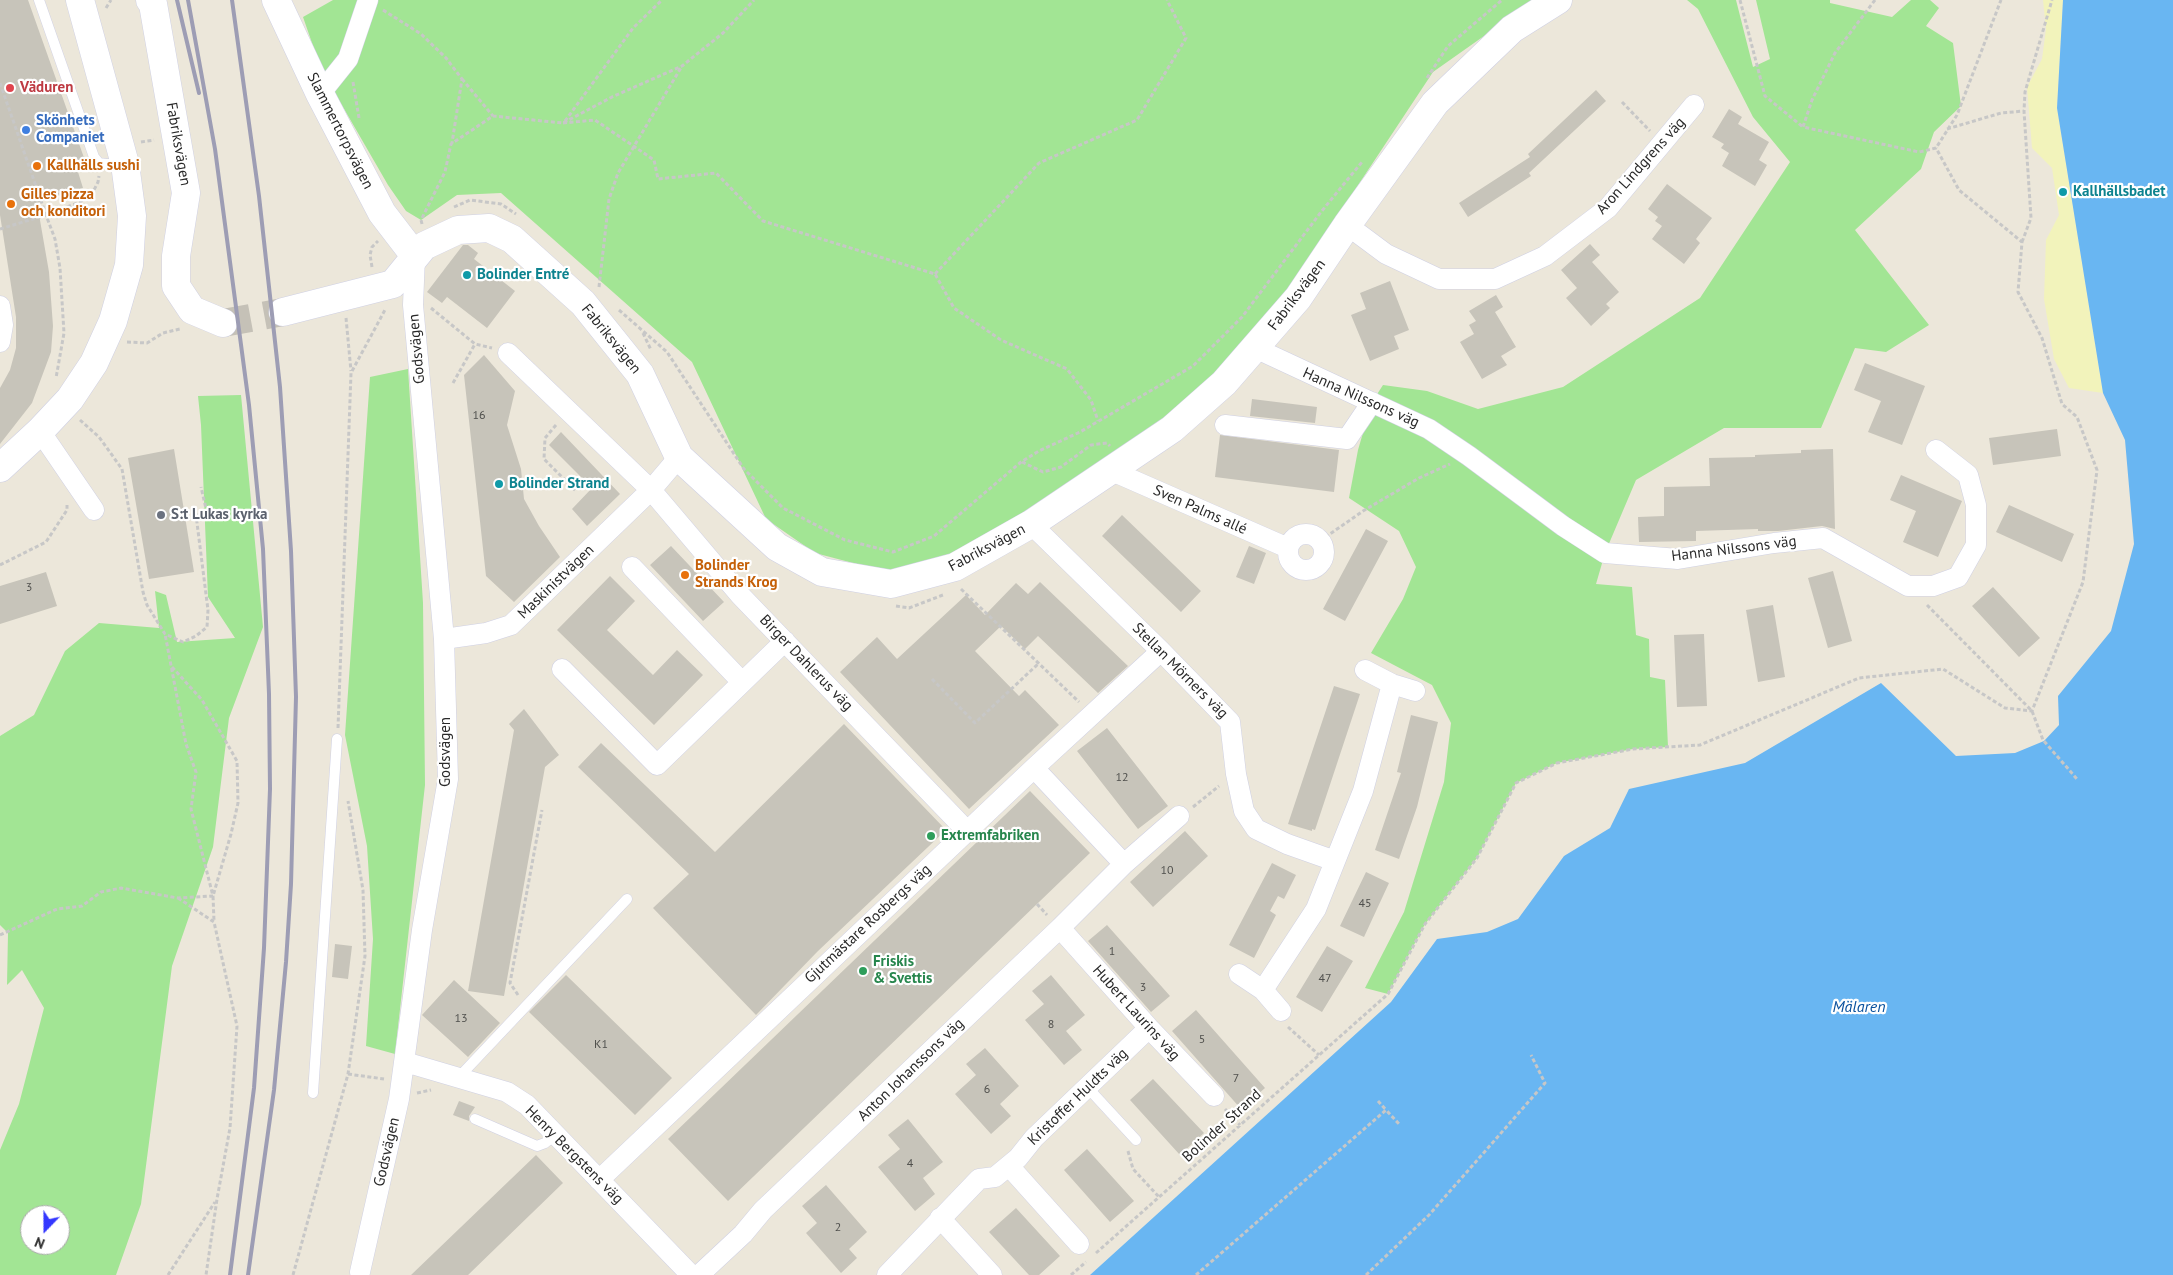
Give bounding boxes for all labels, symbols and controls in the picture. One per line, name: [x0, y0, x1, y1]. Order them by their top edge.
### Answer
street label: Slammertorpsvägen: [303, 70, 377, 192]
place label: Väduren: [20, 79, 73, 97]
marker: Väduren: [4, 82, 16, 94]
street label: Fabriksvägen: [162, 101, 194, 187]
place label: Skönhets Companiet: [36, 112, 105, 147]
street label: Aron Lindgrens väg: [1593, 114, 1689, 218]
marker: Skönhets Companiet: [20, 124, 32, 136]
place label: Kallhälls sushi: [47, 157, 140, 175]
marker: Kallhälls sushi: [31, 160, 43, 172]
place label: Kallhällsbadet: [2073, 183, 2165, 201]
place label: Gilles pizza och konditori: [21, 186, 106, 221]
marker: Kallhällsbadet: [2057, 186, 2069, 198]
marker: Gilles pizza och konditori: [5, 198, 17, 210]
street label: Fabriksvägen: [1264, 256, 1330, 334]
place label: Bolinder Entré: [477, 266, 569, 284]
marker: Bolinder Entré: [461, 269, 473, 281]
street label: Fabriksvägen: [577, 301, 645, 377]
street label: Godsvägen: [405, 313, 429, 385]
street label: Hanna Nilssons väg: [1300, 364, 1422, 432]
house number: 16: [472, 409, 486, 423]
place label: Bolinder Strand: [509, 475, 609, 493]
marker: Bolinder Strand: [493, 478, 505, 490]
street label: Sven Palms allé: [1150, 481, 1250, 539]
place label: S:t Lukas kyrka: [171, 506, 268, 524]
marker: S:t Lukas kyrka: [155, 509, 167, 521]
street label: Fabriksvägen: [945, 520, 1029, 576]
street label: Hanna Nilssons väg: [1670, 532, 1798, 566]
street label: Maskinistvägen: [514, 541, 598, 623]
place label: Bolinder Strands Krog: [695, 557, 778, 592]
marker: Bolinder Strands Krog: [679, 569, 691, 581]
house number: 3: [26, 581, 32, 595]
street label: Birger Dahlerus väg: [756, 611, 856, 715]
street label: Stellan Mörners väg: [1128, 619, 1232, 723]
street label: Godsvägen: [437, 717, 455, 787]
house number: 12: [1115, 771, 1129, 785]
place label: Extremfabriken: [941, 827, 1039, 845]
marker: Extremfabriken: [925, 830, 937, 842]
street label: Gjutmästare Rosbergs väg: [801, 861, 935, 987]
house number: 10: [1160, 864, 1174, 878]
house number: 45: [1358, 897, 1372, 911]
house number: 1: [1109, 945, 1115, 959]
place label: Friskis & Svettis: [873, 953, 932, 988]
street label: Hubert Laurins väg: [1089, 962, 1183, 1064]
marker: Friskis & Svettis: [857, 965, 869, 977]
house number: 47: [1318, 972, 1332, 986]
house number: 3: [1140, 981, 1146, 995]
water label: Mälaren: [1833, 997, 1885, 1017]
house number: 13: [454, 1012, 468, 1026]
street label: Anton Johanssons väg: [854, 1015, 968, 1125]
house number: 8: [1048, 1018, 1054, 1032]
house number: 5: [1199, 1033, 1205, 1047]
house number: K1: [594, 1038, 608, 1052]
street label: Kristoffer Huldts väg: [1024, 1045, 1132, 1149]
house number: 7: [1233, 1072, 1239, 1086]
house number: 6: [984, 1083, 990, 1097]
street label: Bolinder Strand: [1179, 1086, 1265, 1166]
street label: Henry Bergstens väg: [521, 1102, 627, 1208]
street label: Godsvägen: [370, 1116, 404, 1188]
house number: 4: [907, 1157, 913, 1171]
north arrow: [20, 1205, 70, 1255]
house number: 2: [835, 1221, 841, 1235]
text: N: [32, 1233, 47, 1253]

